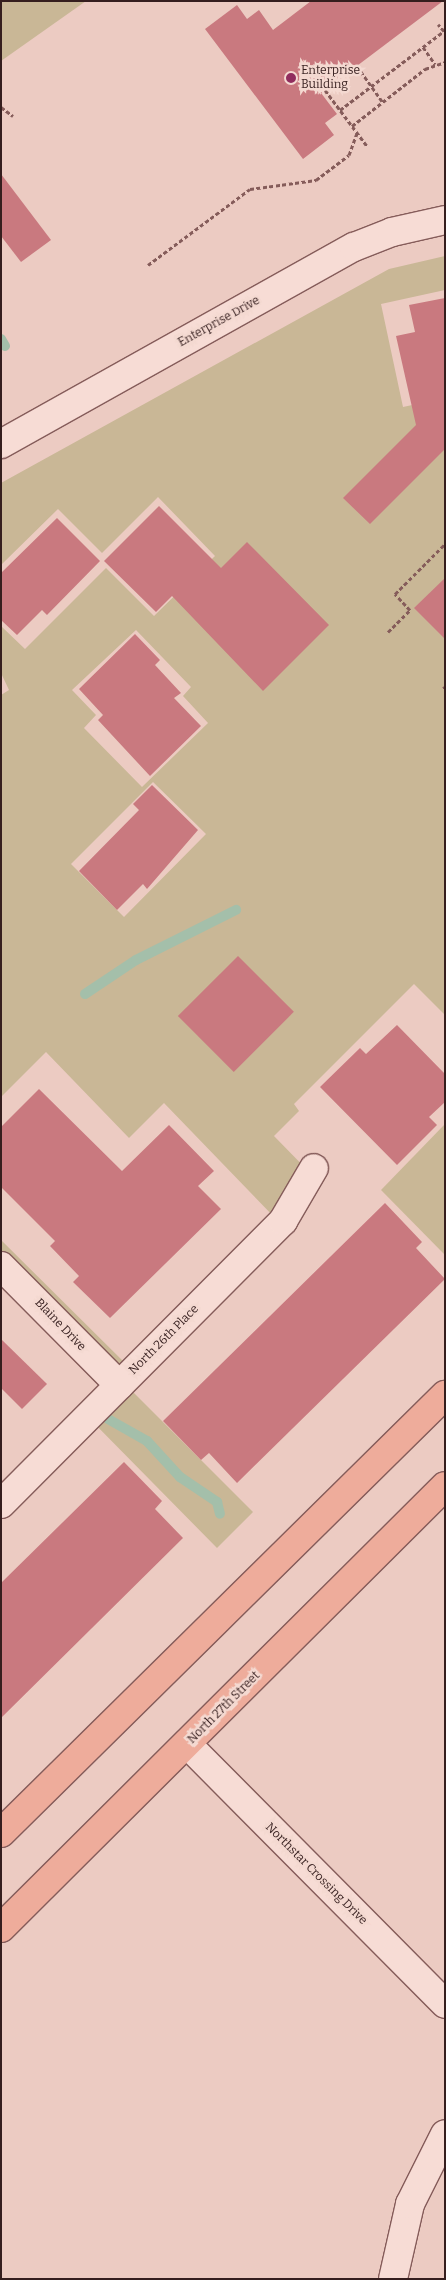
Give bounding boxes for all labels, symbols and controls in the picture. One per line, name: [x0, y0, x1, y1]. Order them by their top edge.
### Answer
place label: Enterprise Building: [301, 64, 360, 92]
marker: Enterprise Building: [285, 72, 297, 84]
street label: Enterprise Drive: [176, 294, 262, 350]
street label: Blaine Drive: [31, 1296, 89, 1354]
street label: North 26th Place: [126, 1302, 202, 1378]
street label: North 27th Street: [185, 1669, 263, 1747]
street label: Northstar Crossing Drive: [262, 1820, 370, 1928]

